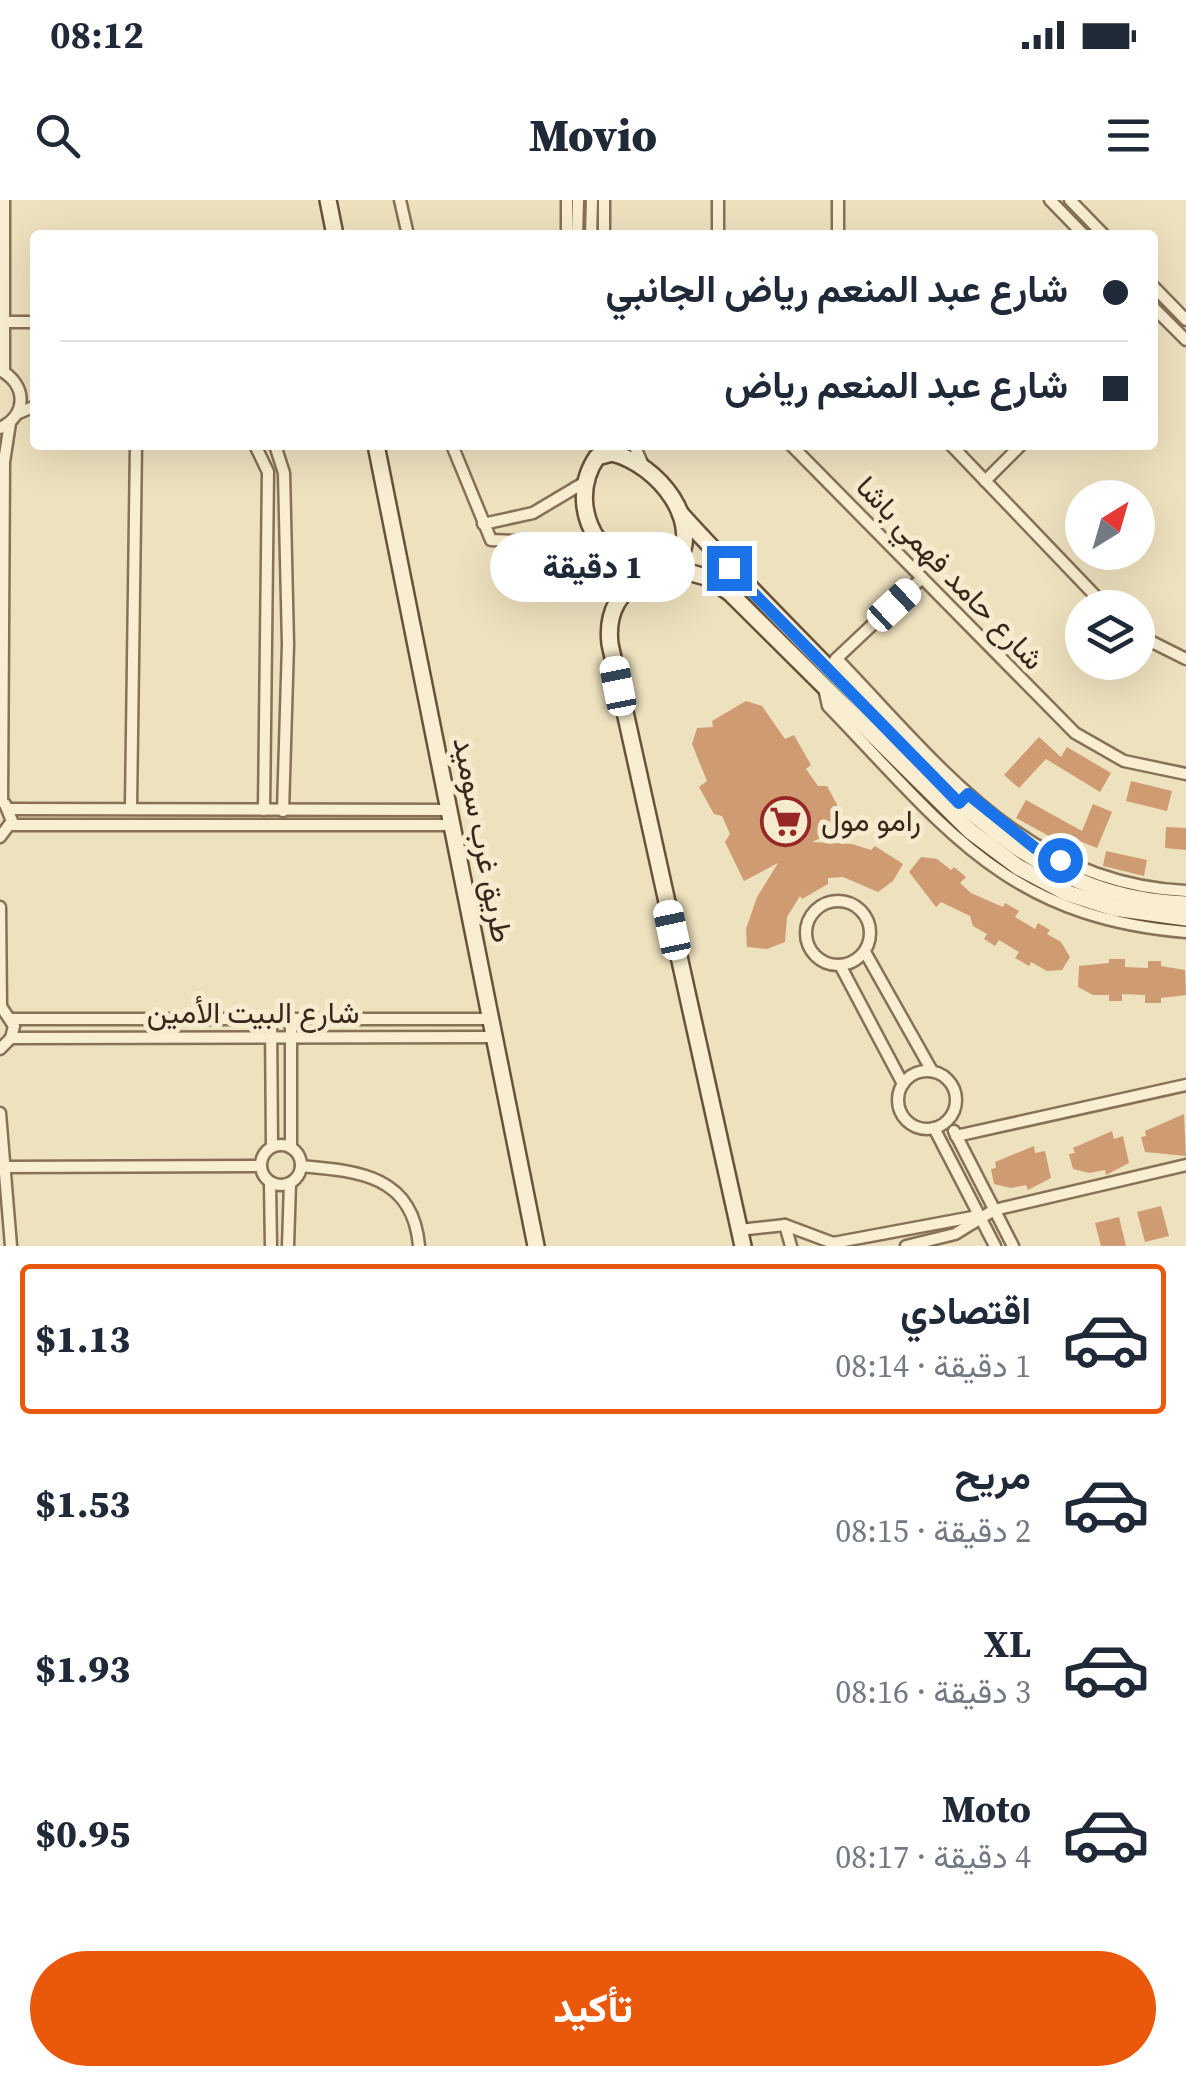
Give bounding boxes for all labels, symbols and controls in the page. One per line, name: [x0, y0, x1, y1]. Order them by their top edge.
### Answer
text: 08:12: [50, 9, 144, 61]
text: Movio: [529, 104, 657, 166]
icon: search: [30, 108, 85, 163]
icon: menu: [1101, 108, 1156, 163]
text: شارع عبد المنعم رياض الجانبي: [605, 263, 1068, 315]
text: شارع عبد المنعم رياض: [724, 359, 1068, 411]
street label: شارع حامد فهمي باشا: [844, 467, 1054, 681]
north arrow: [1065, 480, 1155, 570]
map controls: [1065, 480, 1155, 680]
callout: 1 دقيقة: [489, 533, 694, 603]
text: 1 دقيقة: [542, 545, 643, 589]
route end: [707, 546, 752, 591]
car: [862, 574, 926, 636]
button: layers: [1065, 590, 1155, 680]
car: [598, 654, 638, 718]
street label: طريق غرب سوميد: [443, 734, 524, 946]
supermarket icon: رامو مول: [760, 795, 812, 847]
place label: رامو مول: [821, 800, 921, 841]
route start: [1038, 838, 1083, 883]
car: [651, 898, 693, 962]
street label: شارع البيت الأمين: [147, 992, 359, 1033]
text: اقتصادي: [900, 1285, 1031, 1337]
icon: car: [1061, 1294, 1151, 1384]
text: $1.13: [35, 1313, 130, 1365]
text: 1 دقيقة · 08:14: [835, 1344, 1031, 1388]
text: مريح: [955, 1450, 1031, 1502]
icon: car: [1061, 1459, 1151, 1549]
text: $1.53: [35, 1478, 130, 1530]
text: 2 دقيقة · 08:15: [835, 1509, 1031, 1553]
text: XL: [984, 1618, 1031, 1670]
icon: car: [1061, 1624, 1151, 1714]
text: $1.93: [35, 1643, 130, 1695]
text: 3 دقيقة · 08:16: [835, 1670, 1031, 1714]
text: Moto: [942, 1783, 1031, 1835]
icon: car: [1061, 1789, 1151, 1879]
text: $0.95: [35, 1808, 130, 1860]
text: 4 دقيقة · 08:17: [835, 1835, 1031, 1879]
button: تأكيد: [30, 1951, 1156, 2066]

